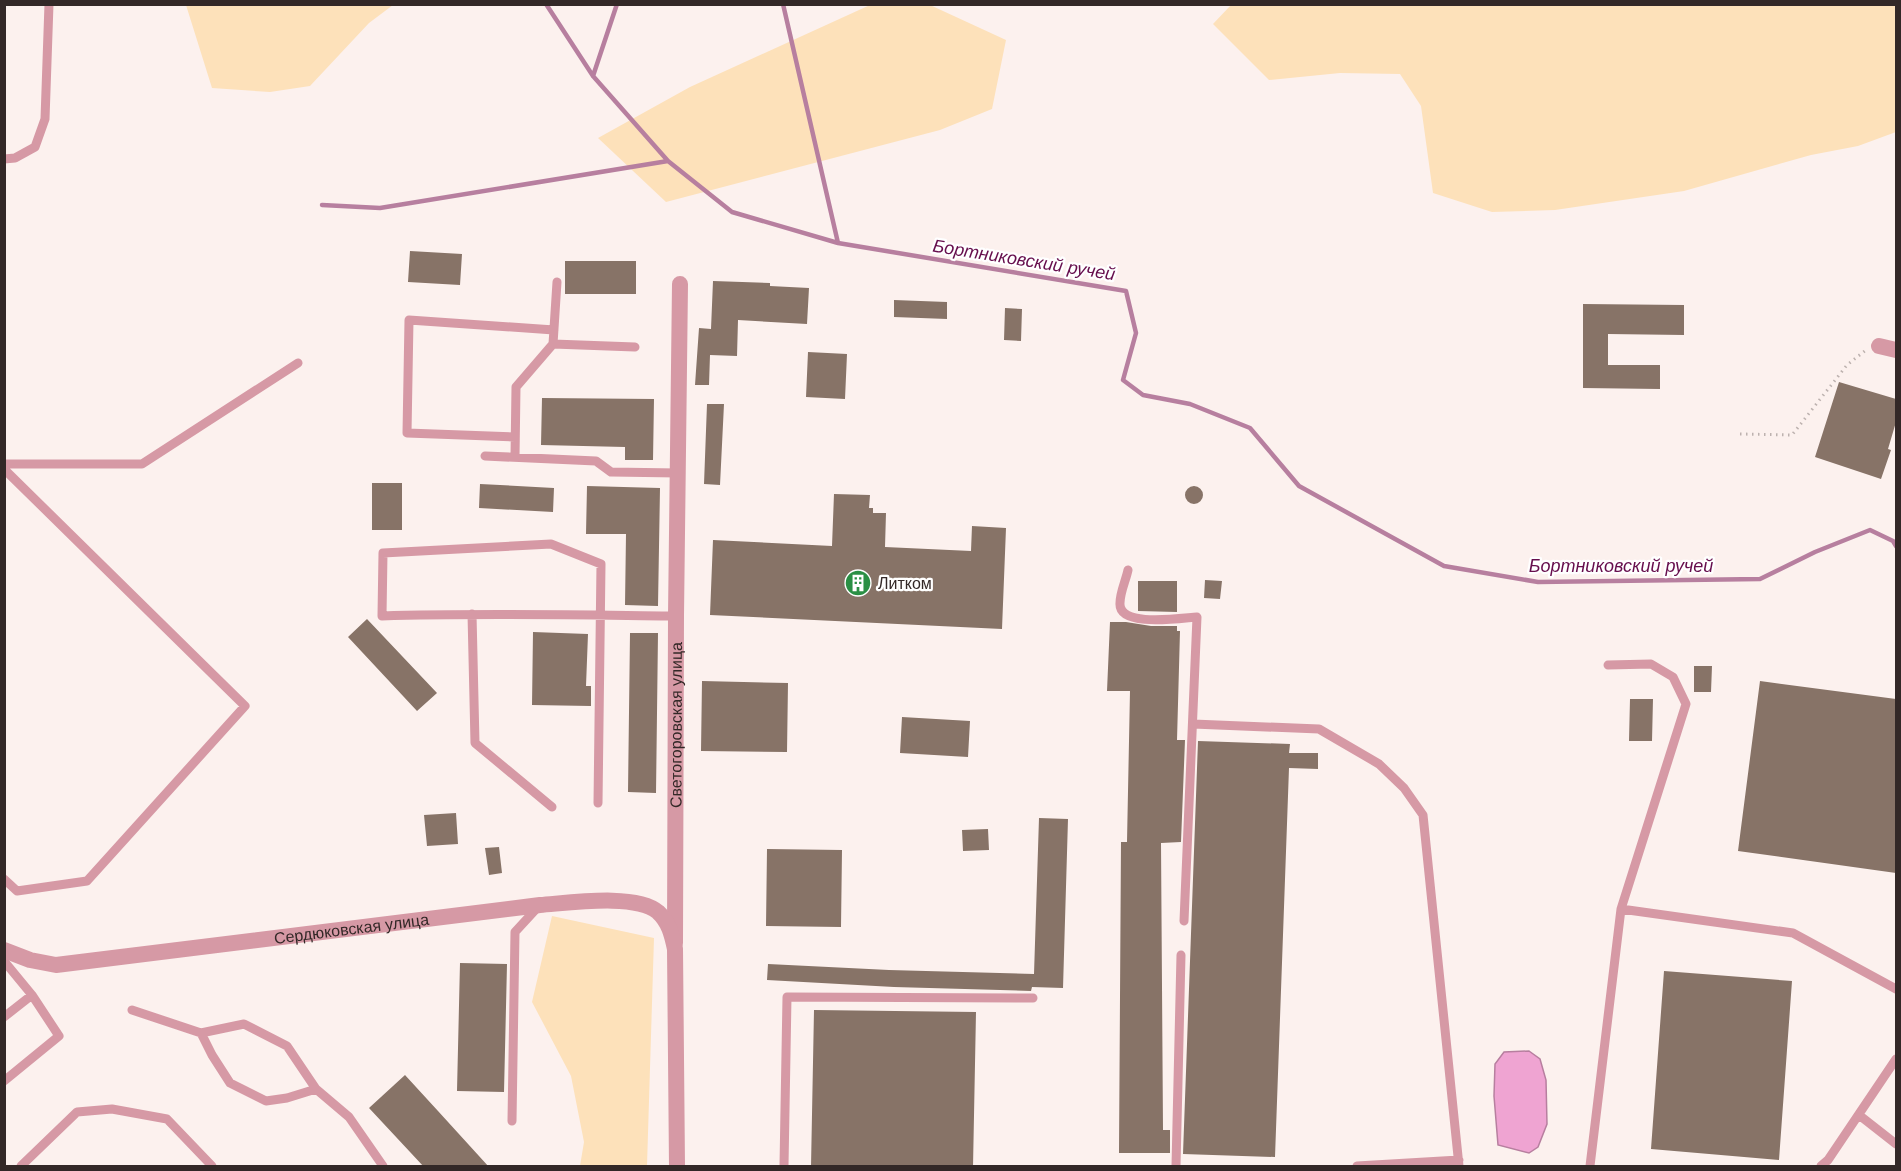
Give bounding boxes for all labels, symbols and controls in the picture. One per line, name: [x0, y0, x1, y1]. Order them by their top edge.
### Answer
water label: Бортниковский ручей: [931, 234, 1117, 286]
water label: Бортниковский ручей: [1529, 554, 1713, 578]
building icon: Литком: [843, 568, 873, 598]
place label: Литком: [878, 573, 932, 594]
street label: Светогоровская улица: [665, 642, 686, 808]
street label: Сердюковская улица: [273, 908, 430, 948]

